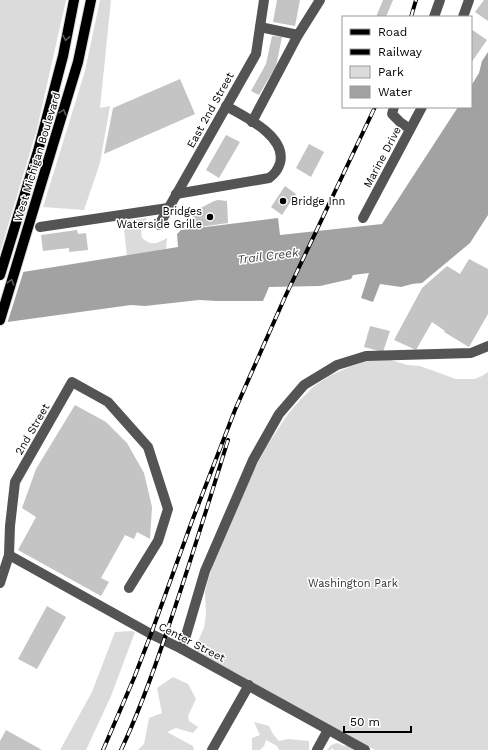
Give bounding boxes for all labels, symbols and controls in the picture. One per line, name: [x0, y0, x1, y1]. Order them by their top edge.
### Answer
legend: [342, 16, 472, 108]
text: Road: [378, 25, 407, 39]
one-way arrow: [62, 35, 71, 41]
text: Railway: [378, 45, 423, 59]
text: Park: [378, 65, 404, 79]
street label: East 2nd Street: [184, 70, 237, 150]
text: Water: [378, 85, 413, 99]
street label: West Michigan Boulevard: [12, 91, 63, 223]
one-way arrow: [58, 109, 67, 116]
street label: Marine Drive: [361, 125, 404, 190]
place label: Bridge Inn: [291, 195, 345, 208]
marker: Bridge Inn: [278, 196, 288, 206]
place label: Bridges Waterside Grille: [116, 205, 202, 231]
marker: Bridges Waterside Grille: [205, 212, 215, 222]
water label: Trail Creek: [237, 245, 300, 267]
one-way arrow: [6, 279, 15, 286]
street label: 2nd Street: [13, 401, 53, 457]
park label: Washington Park: [308, 577, 398, 590]
street label: Center Street: [156, 620, 227, 665]
scale bar: [344, 708, 411, 734]
text: 50 m: [350, 715, 380, 729]

